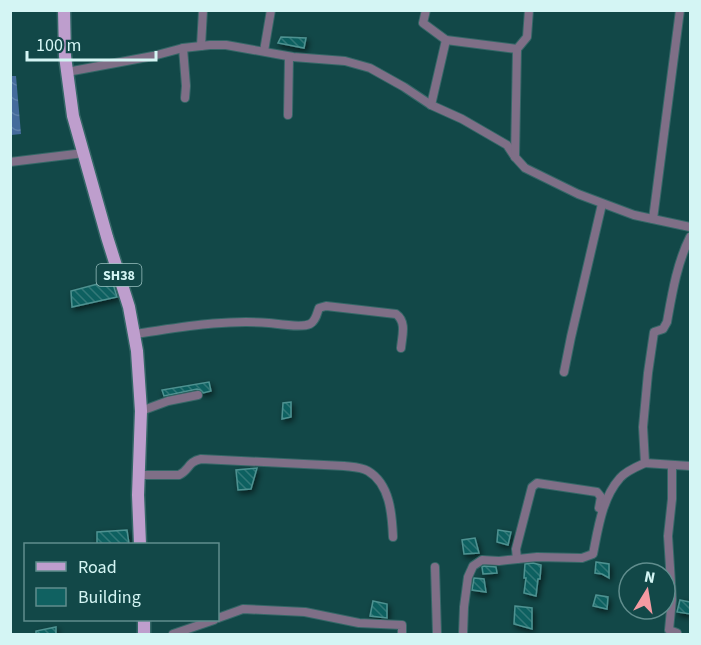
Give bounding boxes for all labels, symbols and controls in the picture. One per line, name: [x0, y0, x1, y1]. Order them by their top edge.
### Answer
scale bar: [27, 24, 156, 62]
text: 100 m: [36, 33, 81, 58]
road number: SH38: [96, 264, 142, 286]
legend: [24, 543, 219, 621]
text: Road: [78, 555, 117, 580]
north arrow: [617, 561, 677, 621]
text: N: [642, 565, 657, 589]
text: Building: [78, 585, 141, 610]

